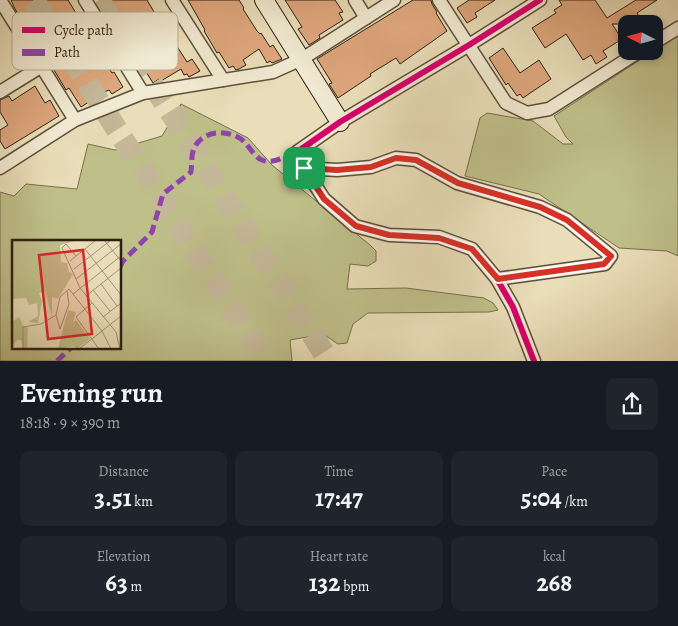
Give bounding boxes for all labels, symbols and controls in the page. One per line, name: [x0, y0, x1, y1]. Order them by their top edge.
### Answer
legend: [12, 12, 178, 70]
north arrow: [618, 15, 662, 60]
map controls: [618, 15, 663, 60]
text: Cycle path: [54, 21, 114, 40]
text: Path: [54, 43, 81, 62]
pin: [283, 147, 325, 189]
icon: arrive: [290, 154, 318, 182]
inset map: [12, 240, 121, 348]
text: Evening run: [20, 374, 163, 412]
button: share: [606, 378, 658, 430]
text: 18:18 · 9 × 390 m: [20, 412, 120, 434]
text: Distance: [99, 462, 149, 481]
text: Time: [324, 462, 354, 481]
text: Pace: [541, 462, 567, 481]
text: 3.51: [94, 481, 132, 515]
text: 17:47: [315, 481, 363, 515]
text: 5:04: [521, 481, 562, 515]
text: km: [132, 492, 153, 511]
text: /km: [562, 492, 588, 511]
text: Elevation: [97, 547, 151, 566]
text: Heart rate: [310, 547, 368, 566]
text: kcal: [543, 547, 566, 566]
text: 63: [105, 566, 128, 600]
text: 132: [309, 566, 340, 600]
text: 268: [536, 566, 572, 600]
text: m: [128, 577, 142, 596]
text: bpm: [340, 577, 369, 596]

